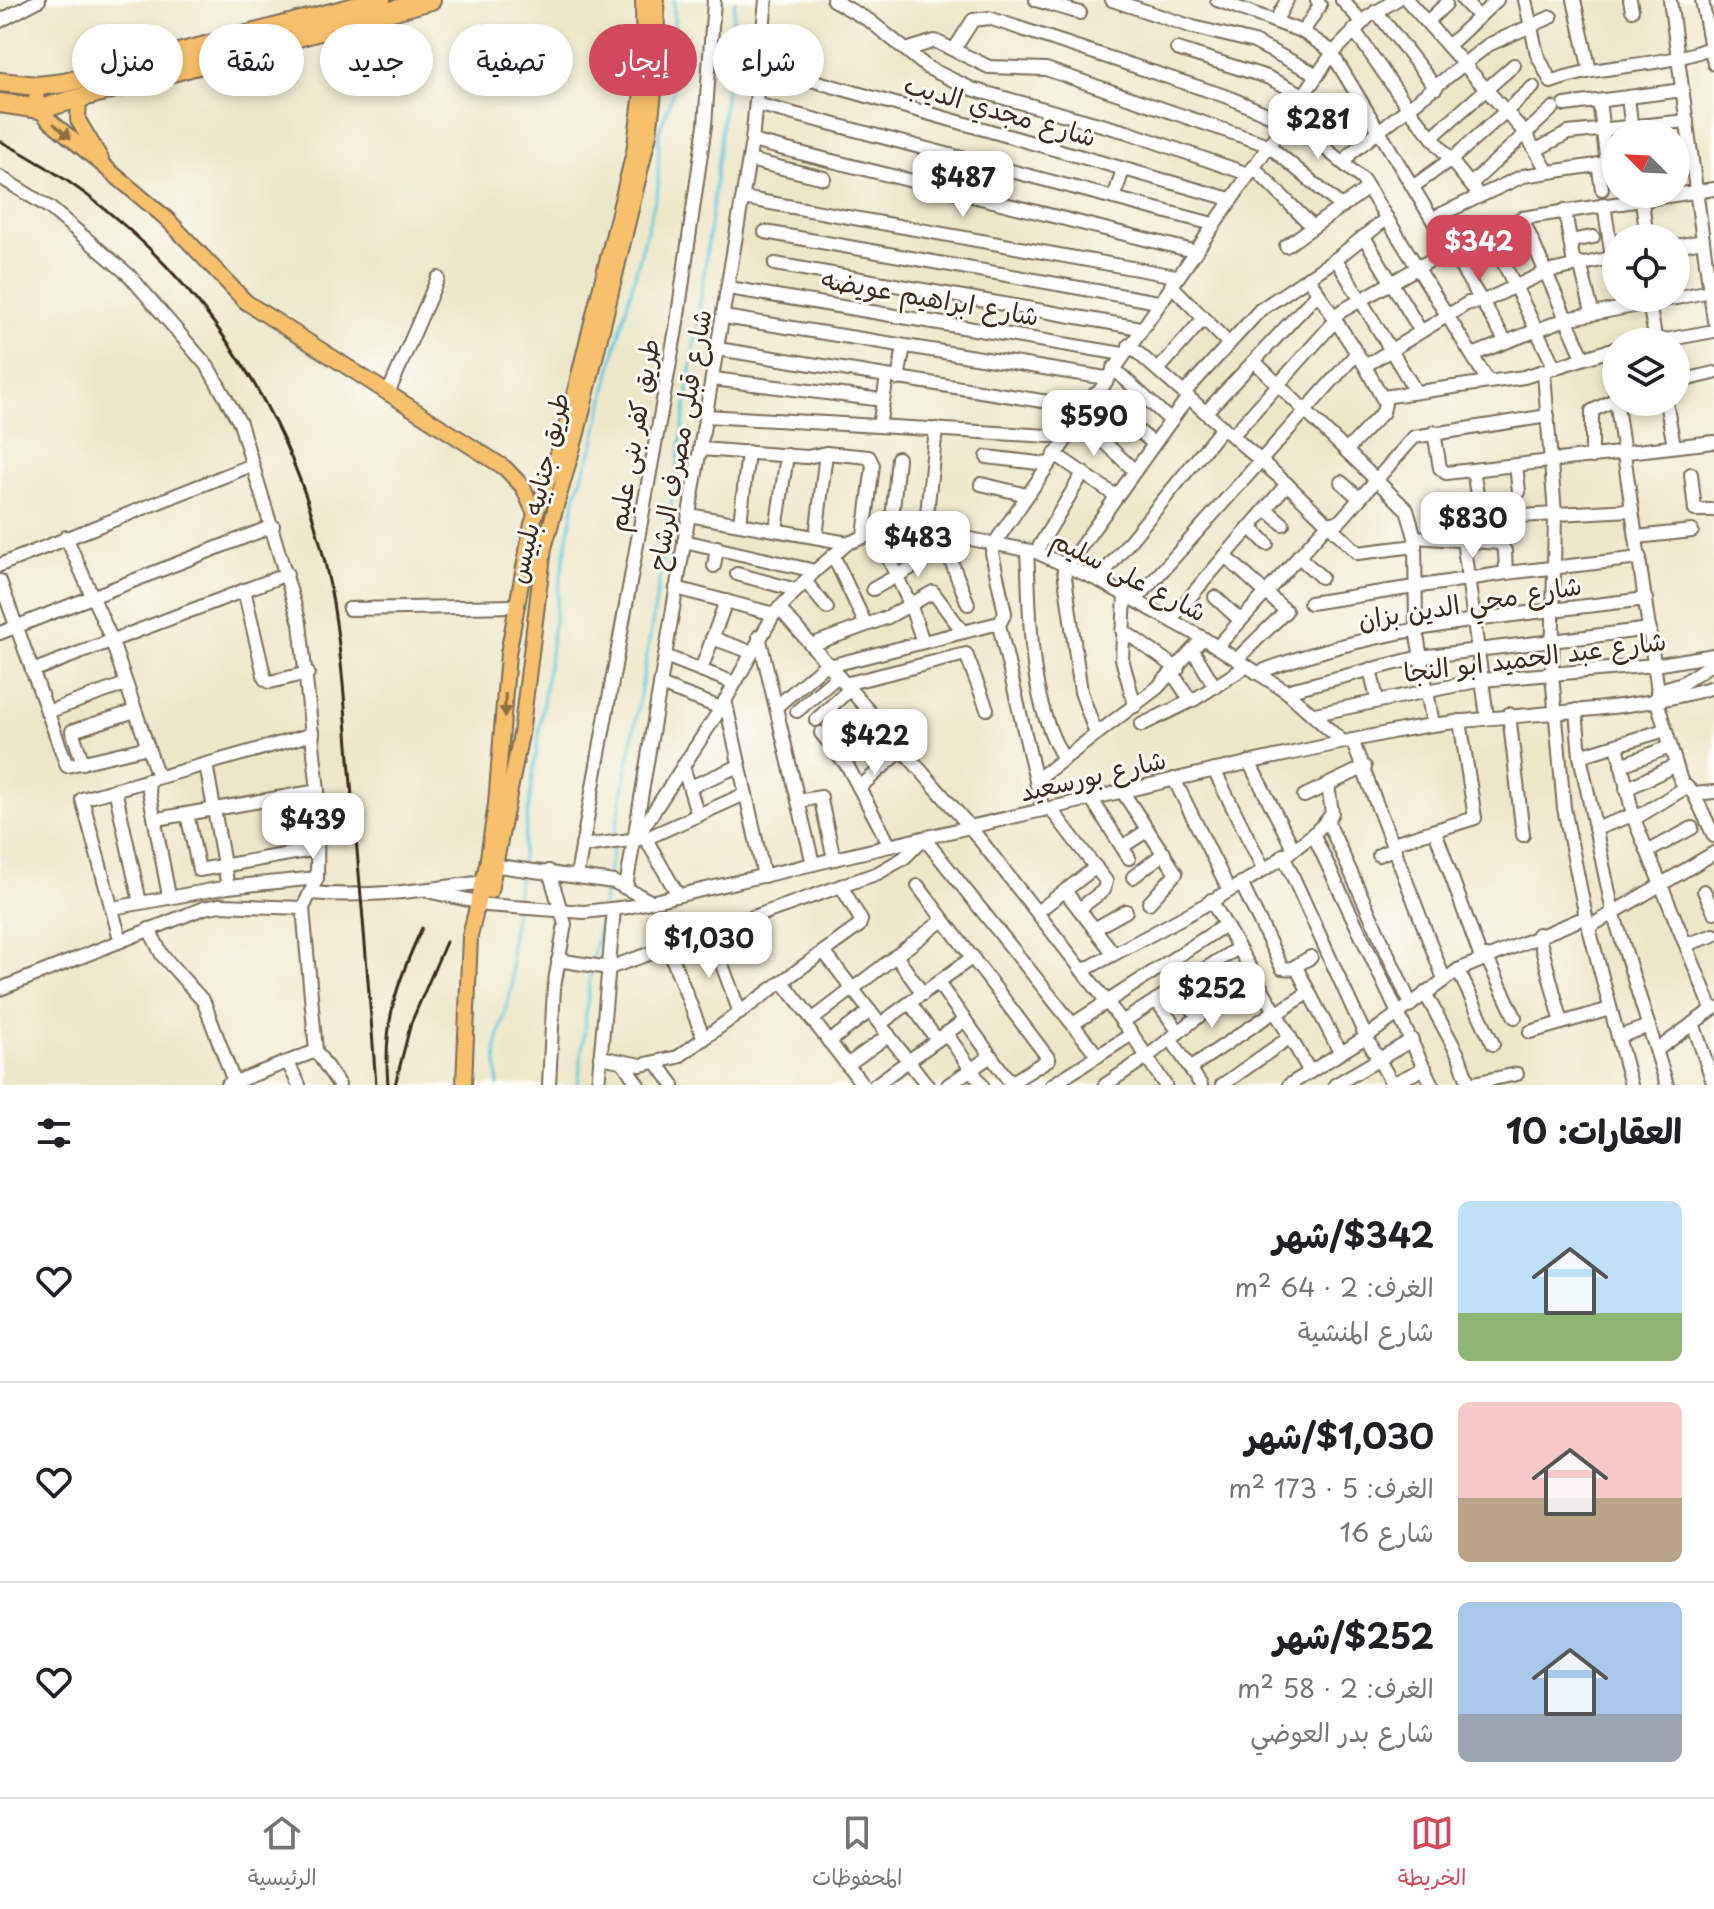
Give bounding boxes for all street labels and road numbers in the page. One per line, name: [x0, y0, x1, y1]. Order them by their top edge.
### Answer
street label: شارع مجدي الديب: [899, 63, 1101, 157]
street label: شارع ابراهيم عويضه: [818, 258, 1042, 337]
street label: شارع قبلى مصرف الرشاح: [636, 306, 721, 573]
street label: طريق كفر بنى عليم: [596, 335, 671, 535]
street label: طريق جنابيه بلبيس: [497, 388, 578, 587]
street label: شارع على سليم: [1044, 519, 1214, 632]
street label: شارع محي الدين بزان: [1355, 565, 1585, 643]
street label: شارع عبد الحميد ابو النجا: [1401, 620, 1668, 691]
street label: شارع بورسعيد: [1016, 739, 1170, 810]

